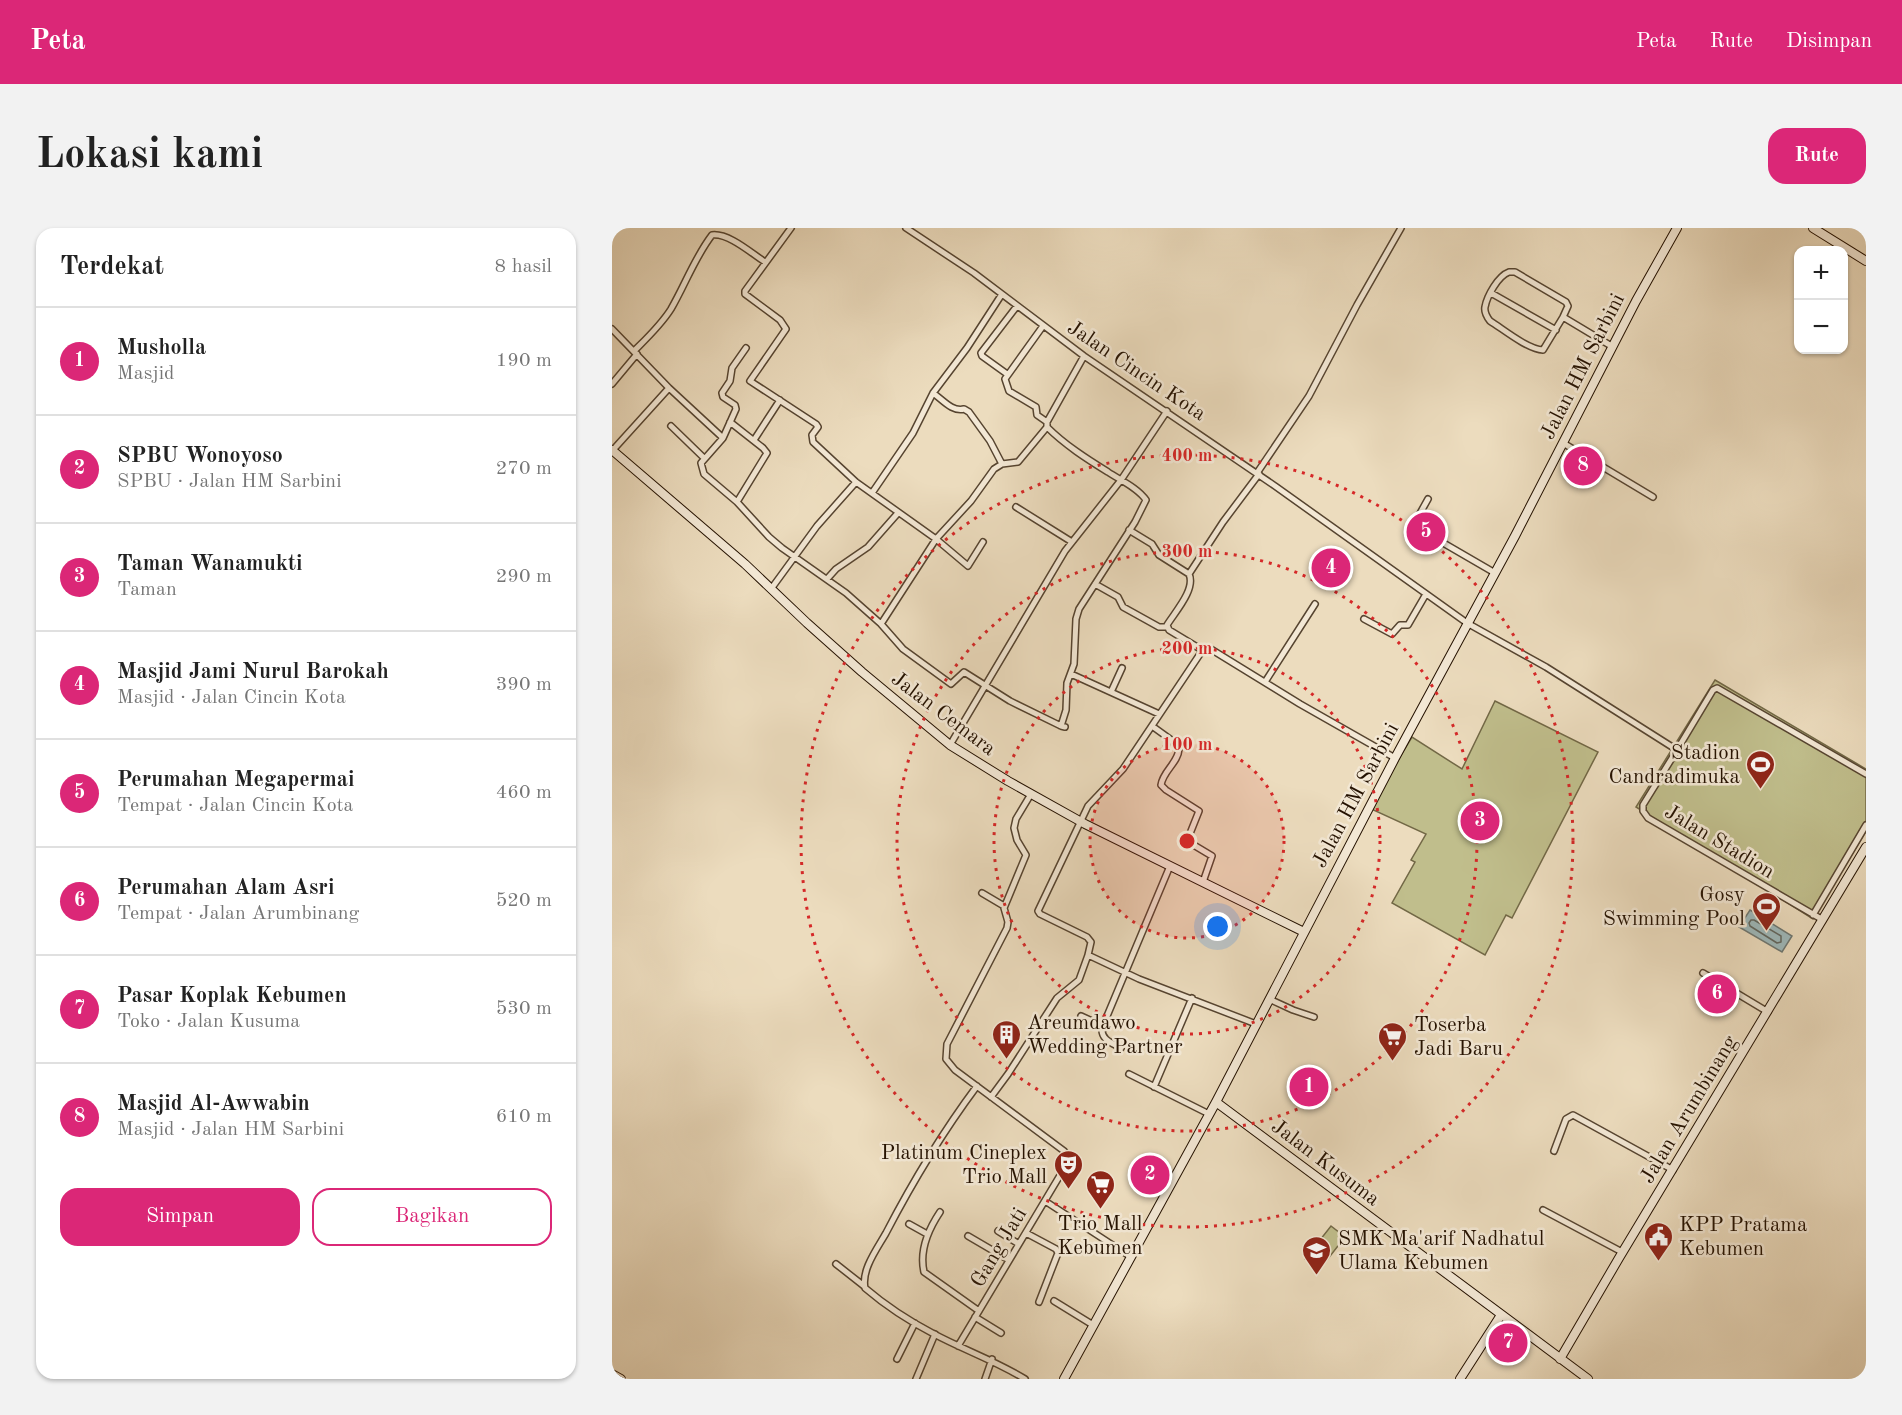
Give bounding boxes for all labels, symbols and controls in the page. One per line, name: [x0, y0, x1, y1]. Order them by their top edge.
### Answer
text: Peta: [30, 28, 86, 56]
text: Peta: [1636, 31, 1677, 52]
text: Rute: [1710, 31, 1753, 52]
text: Disimpan: [1786, 31, 1872, 52]
button: Rute: [1768, 128, 1866, 184]
text: Lokasi kami: [36, 135, 263, 177]
map controls: [1794, 246, 1848, 354]
button: +: [1794, 246, 1848, 300]
text: Terdekat: [60, 254, 164, 280]
text: 8 hasil: [495, 257, 552, 277]
street label: Jalan HM Sarbini: [1538, 290, 1629, 443]
button: −: [1794, 300, 1848, 354]
street label: Jalan Cincin Kota: [1063, 317, 1209, 425]
text: Musholla: [117, 337, 206, 359]
text: 1: [74, 351, 85, 371]
text: 190 m: [496, 351, 552, 371]
text: Masjid: [117, 364, 175, 384]
pin: 8: [1564, 444, 1602, 488]
text: SPBU Wonoyoso: [117, 445, 283, 467]
text: 400 m: [1162, 447, 1212, 465]
text: 2: [74, 459, 85, 479]
text: 270 m: [496, 459, 552, 479]
text: SPBU · Jalan HM Sarbini: [117, 472, 342, 492]
pin: 5: [1406, 510, 1446, 554]
text: 300 m: [1162, 543, 1212, 561]
pin: 4: [1312, 546, 1350, 590]
text: Taman Wanamukti: [117, 553, 303, 575]
text: 3: [74, 567, 85, 587]
text: 290 m: [496, 567, 552, 587]
text: Taman: [117, 580, 177, 600]
text: 200 m: [1162, 640, 1212, 658]
text: Masjid Jami Nurul Barokah: [117, 661, 389, 683]
street label: Jalan Cemara: [887, 668, 999, 760]
text: 4: [74, 675, 85, 695]
text: 390 m: [496, 675, 552, 695]
text: Masjid · Jalan Cincin Kota: [117, 688, 346, 708]
street label: Jalan HM Sarbini: [1309, 720, 1403, 871]
text: 100 m: [1162, 736, 1212, 754]
place label: Stadion Candradimuka: [1608, 743, 1740, 788]
sports icon: Stadion Candradimuka: [1745, 748, 1777, 790]
text: Perumahan Megapermai: [117, 769, 355, 791]
text: 5: [74, 783, 85, 803]
text: 460 m: [496, 783, 552, 803]
text: Tempat · Jalan Cincin Kota: [117, 796, 353, 816]
pin: 3: [1460, 798, 1500, 844]
street label: Jalan Stadion: [1661, 801, 1778, 883]
centre of rings: [1177, 831, 1197, 851]
text: Perumahan Alam Asri: [117, 877, 334, 899]
place label: Gosy Swimming Pool: [1603, 885, 1745, 930]
sports icon: Gosy Swimming Pool: [1750, 890, 1782, 932]
text: 6: [74, 891, 85, 911]
text: 520 m: [496, 891, 552, 911]
text: Tempat · Jalan Arumbinang: [117, 904, 359, 924]
your location: [1203, 912, 1232, 941]
pin: 6: [1698, 972, 1736, 1017]
text: Pasar Koplak Kebumen: [117, 985, 347, 1007]
text: 7: [74, 999, 85, 1019]
text: 530 m: [496, 999, 552, 1019]
text: Toko · Jalan Kusuma: [117, 1012, 300, 1032]
place label: Areumdawo Wedding Partner: [1027, 1013, 1183, 1058]
place label: Toserba Jadi Baru: [1414, 1015, 1503, 1060]
building icon: Areumdawo Wedding Partner: [990, 1018, 1022, 1060]
supermarket icon: Toserba Jadi Baru: [1377, 1020, 1409, 1062]
street label: Jalan Arumbinang: [1637, 1032, 1742, 1187]
pin: 1: [1290, 1064, 1328, 1110]
text: Masjid Al-Awwabin: [117, 1093, 310, 1115]
text: 8: [74, 1107, 85, 1127]
text: 610 m: [496, 1107, 552, 1127]
street label: Jalan Kusuma: [1267, 1116, 1383, 1211]
text: Masjid · Jalan HM Sarbini: [117, 1120, 344, 1140]
place label: Platinum Cineplex Trio Mall: [881, 1143, 1047, 1188]
theatre icon: Platinum Cineplex Trio Mall: [1052, 1148, 1084, 1190]
pin: 2: [1130, 1152, 1170, 1198]
supermarket icon: Trio Mall Kebumen: [1084, 1168, 1116, 1210]
button: Simpan: [60, 1188, 300, 1246]
button: Bagikan: [312, 1188, 552, 1246]
street label: Gang Jati: [967, 1204, 1031, 1291]
place label: Trio Mall Kebumen: [1057, 1214, 1143, 1259]
place label: KPP Pratama Kebumen: [1679, 1215, 1807, 1260]
public building icon: KPP Pratama Kebumen: [1642, 1220, 1674, 1262]
place label: SMK Ma'arif Nadhatul Ulama Kebumen: [1338, 1229, 1545, 1274]
school or university icon: SMK Ma'arif Nadhatul Ulama Kebumen: [1301, 1234, 1333, 1276]
pin: 7: [1488, 1320, 1528, 1366]

